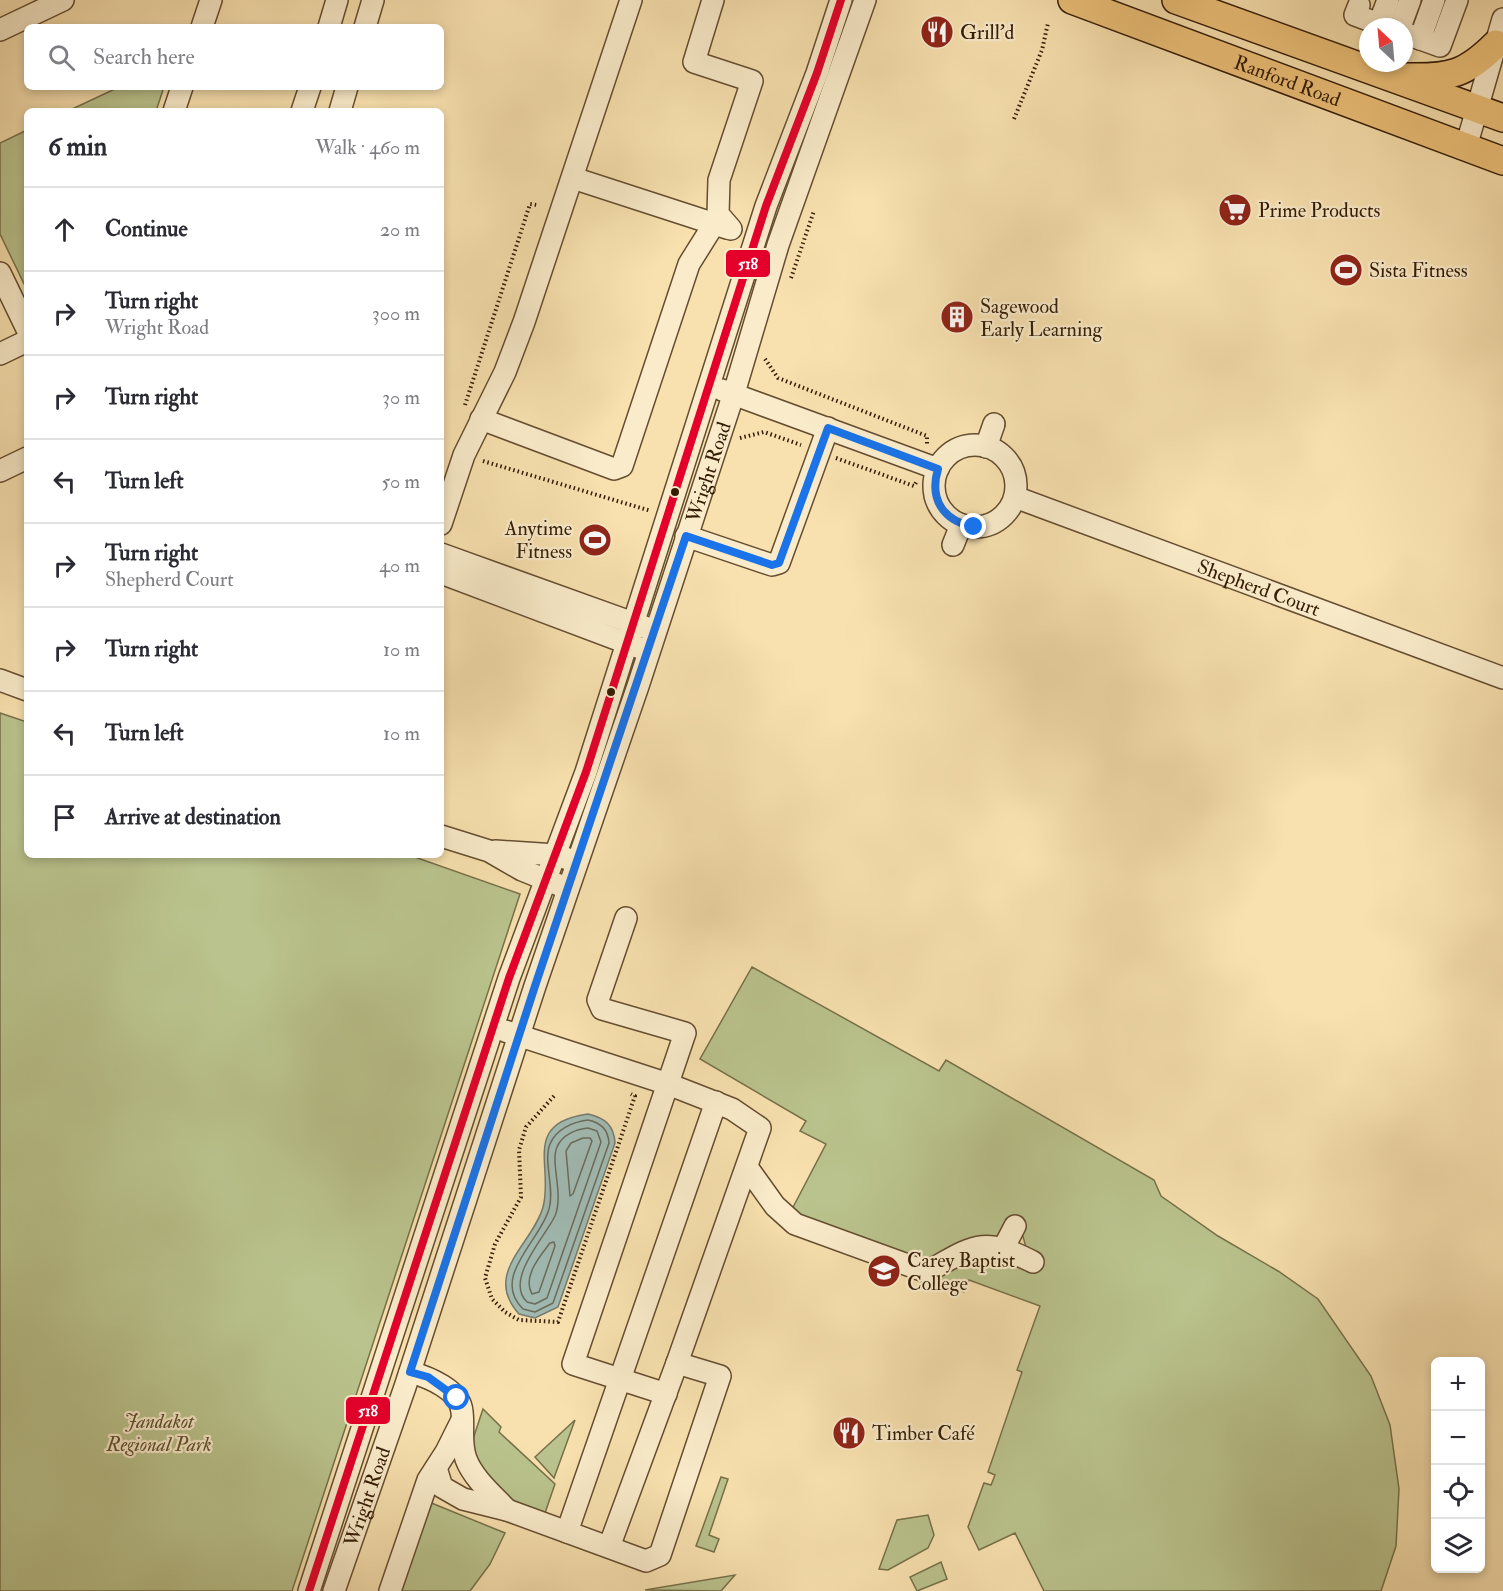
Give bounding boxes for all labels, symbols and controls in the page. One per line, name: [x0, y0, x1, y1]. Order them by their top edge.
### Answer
restaurant icon: Grill'd: [919, 14, 955, 50]
north arrow: [1359, 18, 1413, 72]
place label: Grill'd: [960, 20, 1014, 45]
search box: [24, 24, 444, 90]
icon: search: [45, 41, 78, 74]
text: Search here: [93, 43, 195, 71]
street label: Ranford Road: [1230, 50, 1344, 112]
text: 6 min: [48, 131, 107, 163]
text: Walk · 460 m: [315, 135, 420, 160]
supermarket icon: Prime Products: [1217, 192, 1253, 228]
place label: Prime Products: [1258, 198, 1381, 223]
icon: ahead: [48, 213, 81, 246]
text: Continue: [105, 215, 188, 243]
text: 20 m: [380, 217, 420, 242]
line badge: 518: [725, 249, 771, 278]
sports icon: Sista Fitness: [1328, 252, 1364, 288]
text: 518: [738, 254, 759, 274]
place label: Sista Fitness: [1369, 258, 1468, 283]
text: Turn right: [105, 287, 198, 315]
place label: Sagewood Early Learning: [980, 294, 1104, 342]
icon: right: [48, 297, 81, 330]
building icon: Sagewood Early Learning: [939, 299, 975, 335]
text: 300 m: [372, 301, 420, 326]
text: Wright Road: [105, 315, 209, 340]
icon: right: [48, 381, 81, 414]
text: Turn right: [105, 383, 198, 411]
text: 30 m: [382, 385, 420, 410]
street label: Wright Road: [680, 419, 737, 526]
icon: left: [48, 465, 81, 498]
text: Turn left: [105, 467, 184, 495]
text: 50 m: [381, 469, 420, 494]
unlabelled marker: [669, 486, 681, 498]
route end: [960, 513, 986, 539]
place label: Anytime Fitness: [504, 516, 572, 564]
sports icon: Anytime Fitness: [577, 522, 613, 558]
text: Turn right: [105, 539, 198, 567]
icon: right: [48, 549, 81, 582]
text: 40 m: [379, 553, 420, 578]
street label: Shepherd Court: [1194, 554, 1324, 622]
text: Shepherd Court: [105, 567, 234, 592]
icon: right: [48, 633, 81, 666]
text: Turn right: [105, 635, 198, 663]
text: 10 m: [383, 637, 420, 662]
unlabelled marker: [605, 686, 617, 698]
icon: left: [48, 717, 81, 750]
text: Turn left: [105, 719, 184, 747]
text: 10 m: [383, 721, 420, 746]
icon: arrive: [48, 801, 81, 834]
text: Arrive at destination: [105, 803, 281, 831]
place label: Carey Baptist College: [907, 1248, 1016, 1296]
school or university icon: Carey Baptist College: [866, 1253, 902, 1289]
map controls: [1431, 1357, 1485, 1573]
button: +: [1431, 1357, 1485, 1411]
route start: [443, 1384, 469, 1410]
line badge: 518: [345, 1396, 391, 1425]
text: 518: [358, 1401, 379, 1421]
park label: Jandakot Regional Park: [105, 1409, 212, 1457]
button: −: [1431, 1411, 1485, 1465]
restaurant icon: Timber Café: [831, 1415, 867, 1451]
place label: Timber Café: [872, 1421, 975, 1446]
street label: Wright Road: [338, 1443, 396, 1551]
button: locate: [1431, 1465, 1485, 1519]
button: layers: [1431, 1519, 1485, 1573]

